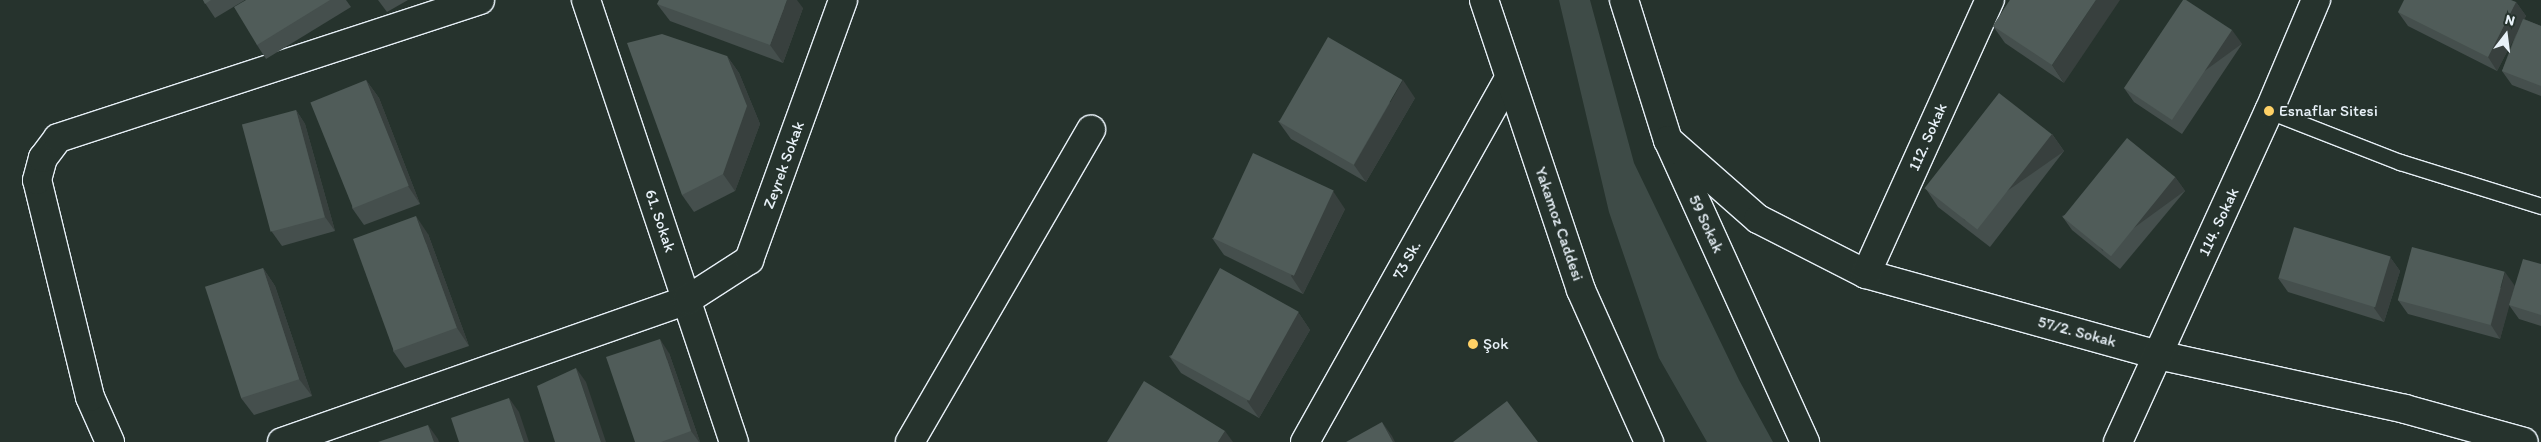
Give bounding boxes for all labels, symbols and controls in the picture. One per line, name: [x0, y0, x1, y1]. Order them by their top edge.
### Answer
north arrow: [2481, 10, 2531, 60]
text: N: [2503, 11, 2517, 29]
street label: 112. Sokak: [1905, 100, 1951, 174]
place label: Esnaflar Sitesi: [2279, 101, 2378, 121]
marker: Esnaflar Sitesi: [2263, 105, 2275, 117]
street label: Zeyrek Sokak: [759, 119, 809, 211]
street label: Yakamoz Caddesi: [1530, 164, 1588, 284]
street label: 114. Sokak: [2195, 185, 2243, 259]
street label: 61. Sokak: [640, 187, 680, 255]
street label: 59 Sokak: [1684, 192, 1728, 256]
street label: 73 Sk.: [1389, 237, 1425, 283]
street label: 57/2. Sokak: [2036, 312, 2118, 352]
place label: Şok: [1483, 334, 1508, 354]
marker: Şok: [1467, 338, 1479, 350]

